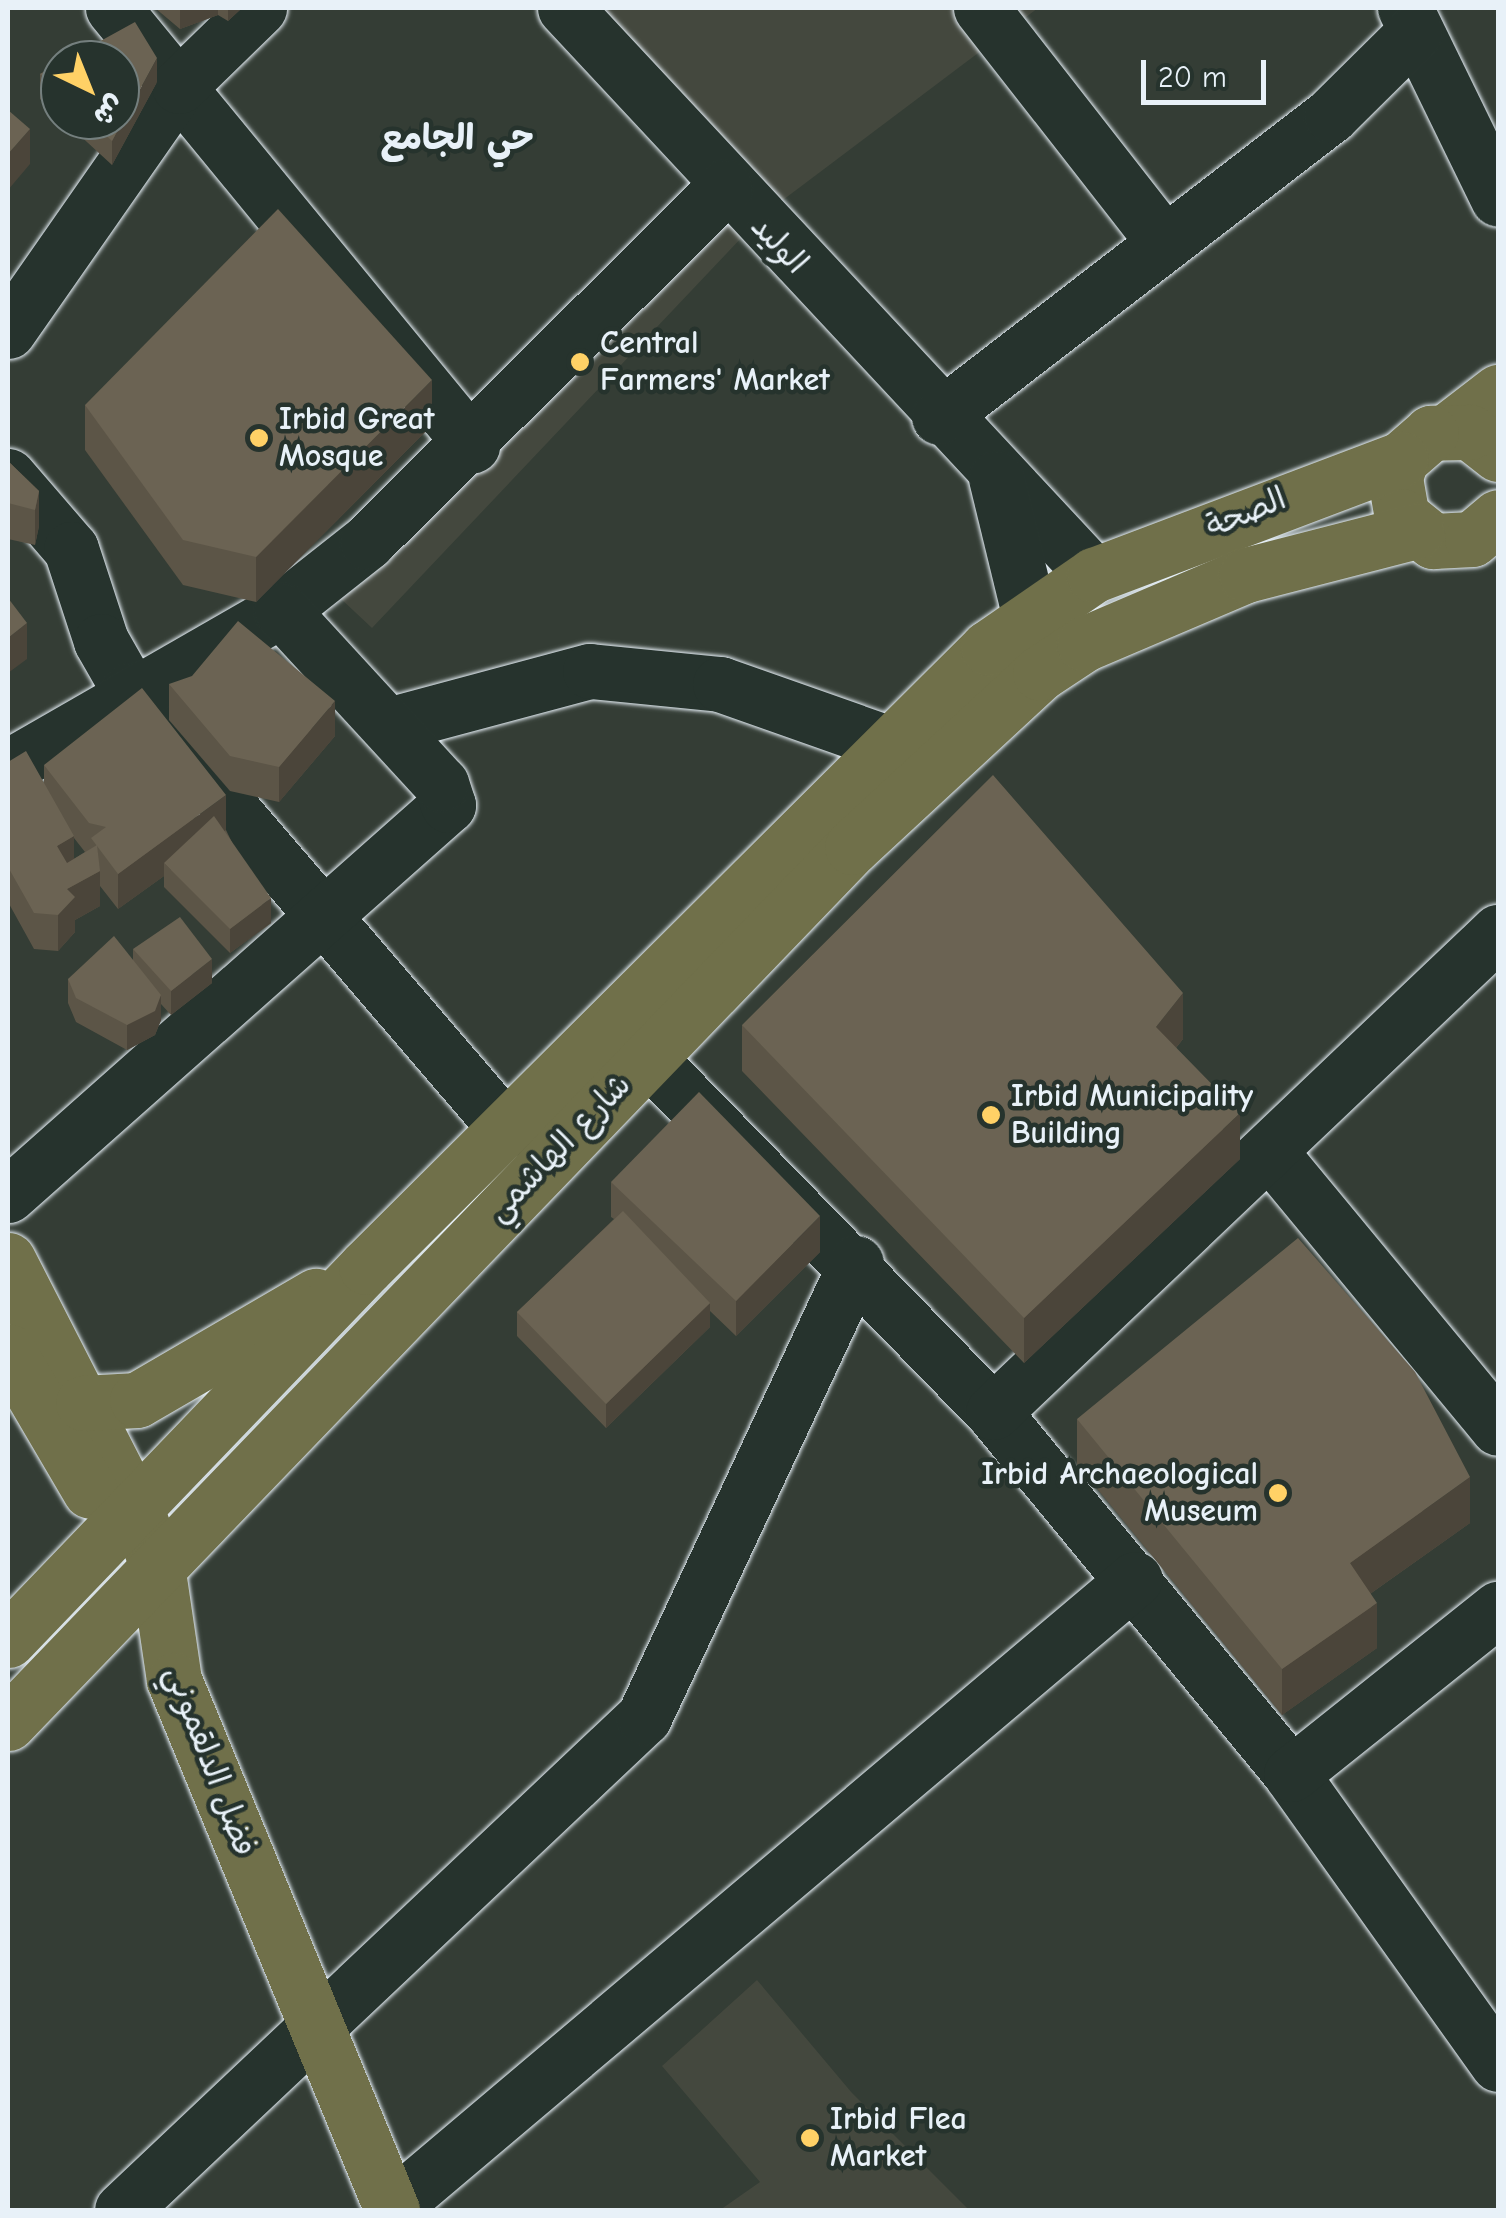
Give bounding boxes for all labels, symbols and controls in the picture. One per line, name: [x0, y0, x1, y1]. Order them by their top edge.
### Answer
north arrow: [40, 40, 140, 140]
scale bar: [1146, 40, 1271, 102]
text: 20 m: [1158, 60, 1227, 95]
text: ش: [87, 88, 131, 133]
district label: حي الجامع: [380, 117, 534, 159]
street label: الوليد: [742, 208, 816, 282]
place label: Central Farmers' Market: [600, 325, 830, 400]
marker: Central Farmers' Market: [569, 351, 591, 373]
place label: Irbid Great Mosque: [279, 401, 435, 476]
marker: Irbid Great Mosque: [248, 427, 270, 449]
street label: الصحة: [1200, 480, 1292, 546]
street label: شارع الهاشمي: [479, 1066, 639, 1230]
place label: Irbid Municipality Building: [1011, 1078, 1253, 1153]
marker: Irbid Municipality Building: [980, 1104, 1002, 1126]
place label: Irbid Archaeological Museum: [981, 1456, 1258, 1531]
marker: Irbid Archaeological Museum: [1267, 1482, 1289, 1504]
street label: فضل الدلقموني: [156, 1661, 264, 1861]
place label: Irbid Flea Market: [830, 2101, 967, 2176]
marker: Irbid Flea Market: [799, 2127, 821, 2149]

